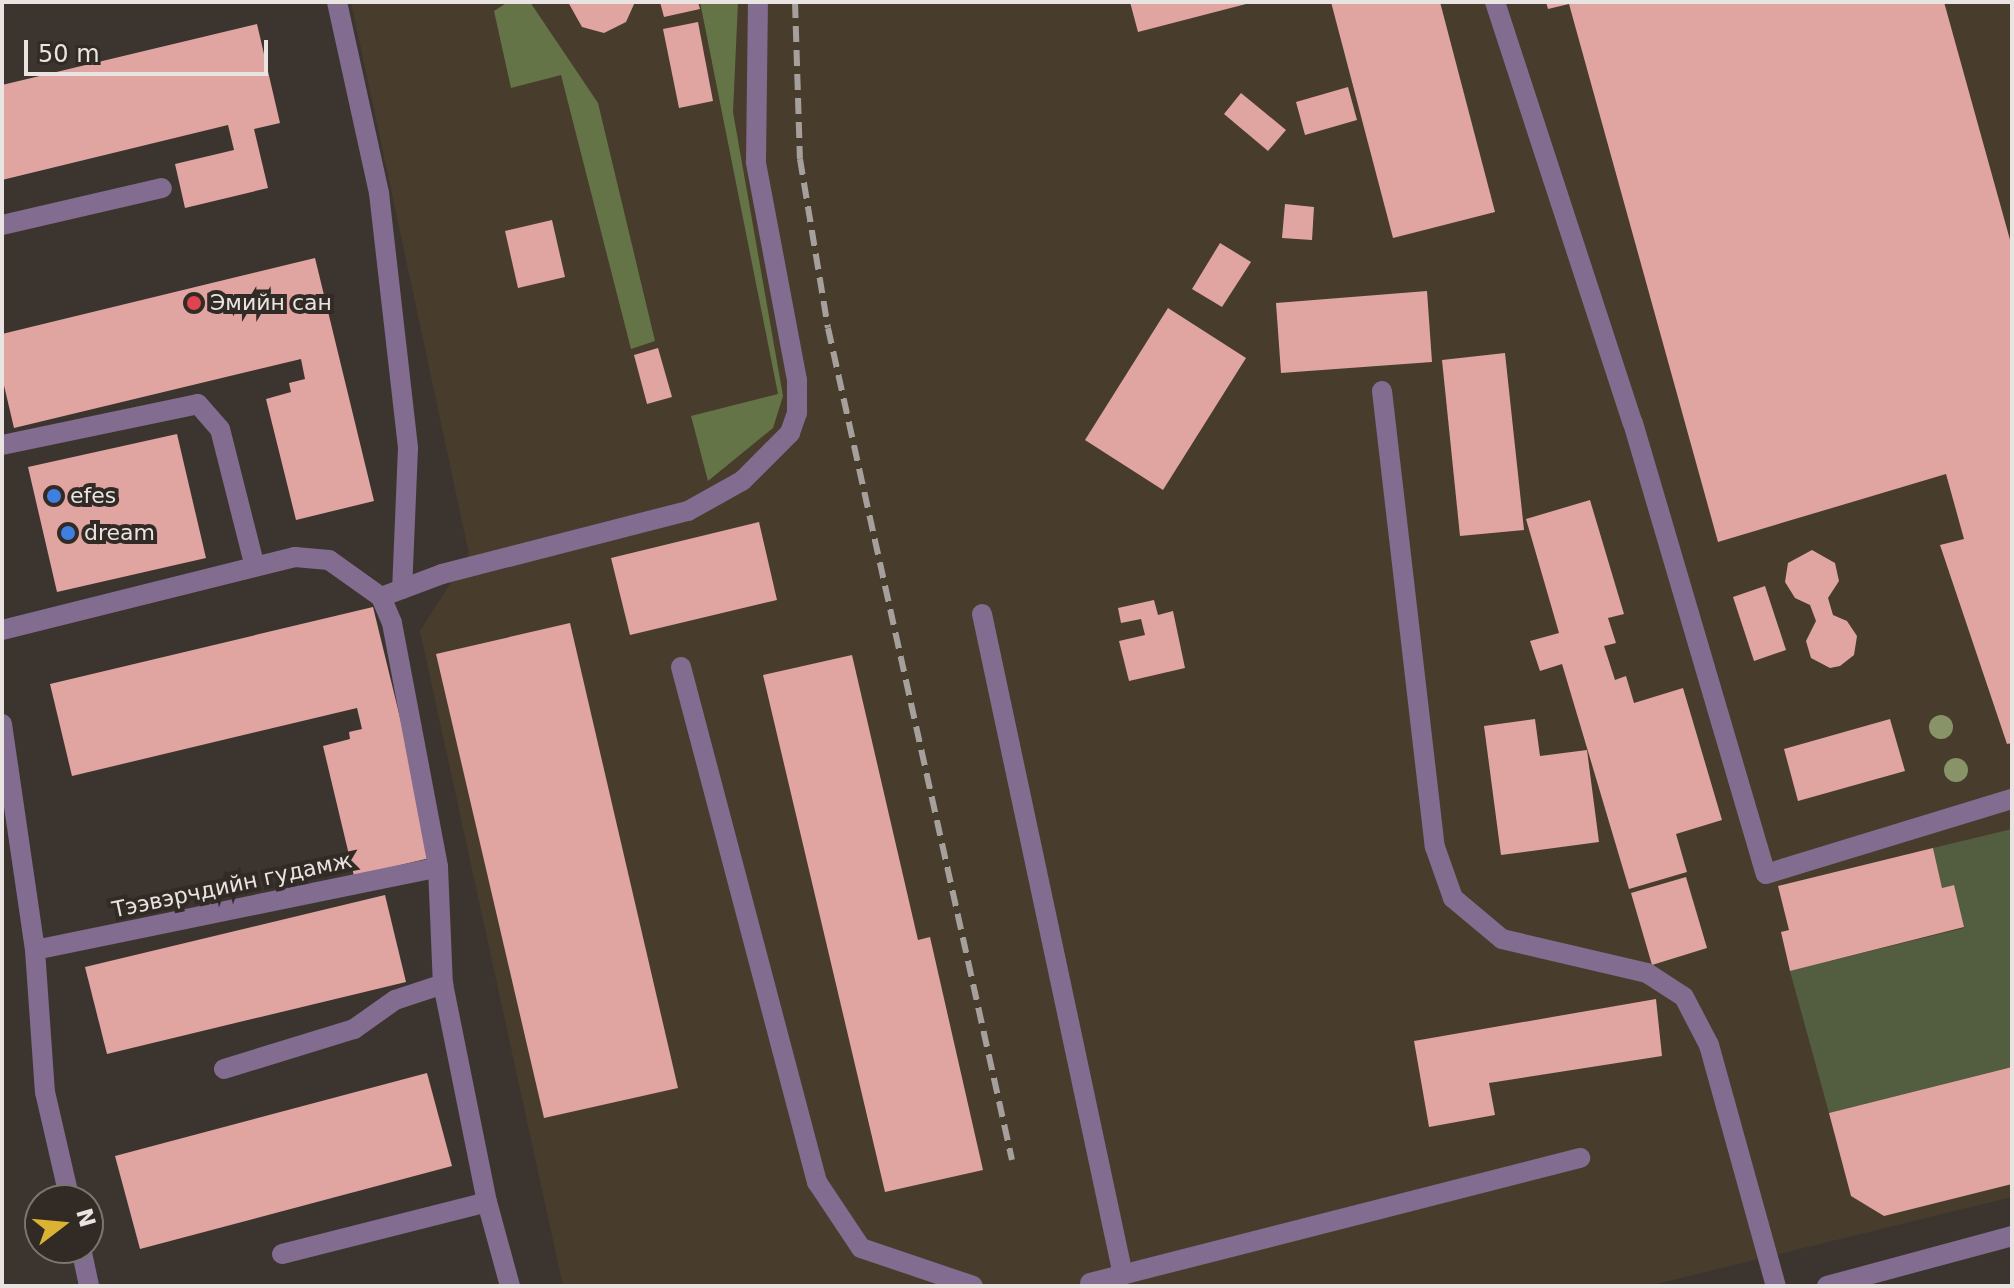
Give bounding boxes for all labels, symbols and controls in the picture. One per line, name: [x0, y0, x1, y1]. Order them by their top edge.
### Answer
scale bar: [28, 24, 272, 74]
text: 50 m: [38, 40, 100, 68]
place label: Эмийн сан: [210, 290, 332, 316]
marker: Эмийн сан: [185, 294, 203, 312]
place label: efes: [70, 483, 116, 509]
marker: efes: [45, 487, 63, 505]
place label: dream: [84, 520, 155, 546]
marker: dream: [59, 524, 77, 542]
street label: Тээвэрчдийн гудамж: [110, 847, 354, 923]
north arrow: [24, 1184, 104, 1264]
text: N: [71, 1205, 100, 1230]

